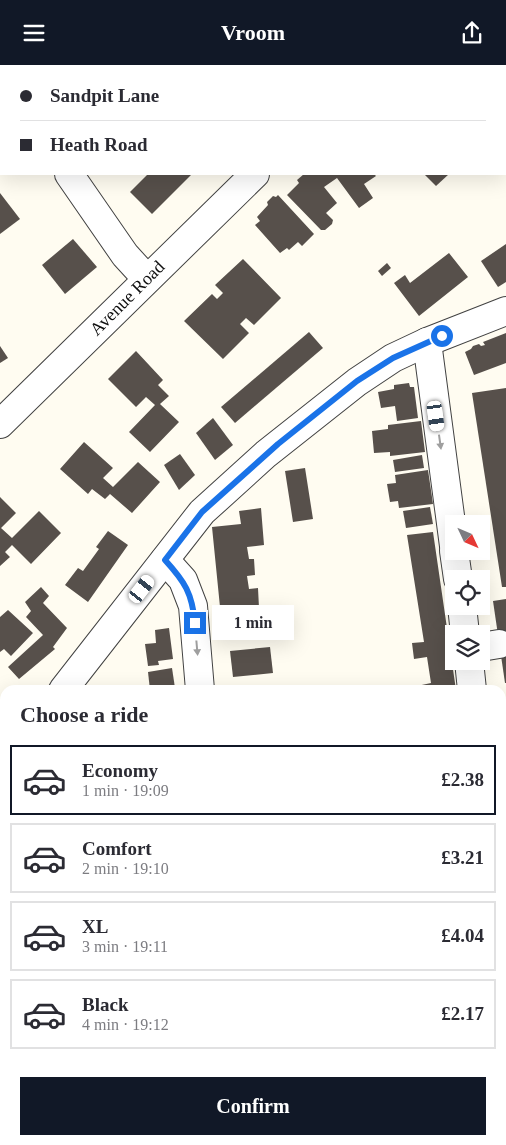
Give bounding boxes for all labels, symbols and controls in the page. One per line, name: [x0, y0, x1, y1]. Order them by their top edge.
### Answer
icon: menu: [20, 19, 48, 47]
icon: share: [458, 19, 486, 47]
text: Vroom: [221, 20, 285, 45]
text: Sandpit Lane: [50, 85, 159, 106]
text: Heath Road: [50, 134, 148, 155]
street label: Avenue Road: [86, 257, 168, 339]
route start: [431, 325, 453, 347]
car: [426, 400, 445, 432]
one-way arrow: [436, 434, 444, 450]
north arrow: [445, 515, 490, 560]
map controls: [445, 515, 490, 670]
button: locate: [445, 570, 490, 615]
car: [126, 573, 157, 605]
callout: 1 min: [212, 605, 295, 641]
route end: [184, 612, 206, 634]
text: 1 min: [234, 614, 272, 631]
button: layers: [445, 625, 490, 670]
one-way arrow: [193, 640, 201, 656]
text: Choose a ride: [20, 702, 148, 727]
icon: car: [22, 758, 67, 803]
text: Economy: [82, 760, 158, 781]
text: £2.38: [441, 769, 484, 790]
text: 1 min · 19:09: [82, 782, 169, 799]
icon: car: [22, 836, 67, 881]
text: Comfort: [82, 838, 152, 859]
text: £3.21: [441, 847, 484, 868]
text: 2 min · 19:10: [82, 860, 169, 877]
icon: car: [22, 914, 67, 959]
text: XL: [82, 916, 108, 937]
text: £4.04: [441, 925, 484, 946]
text: 3 min · 19:11: [82, 938, 168, 955]
icon: car: [22, 992, 67, 1037]
text: Black: [82, 994, 128, 1015]
text: £2.17: [441, 1003, 484, 1024]
text: 4 min · 19:12: [82, 1016, 169, 1033]
button: Confirm: [20, 1077, 486, 1135]

